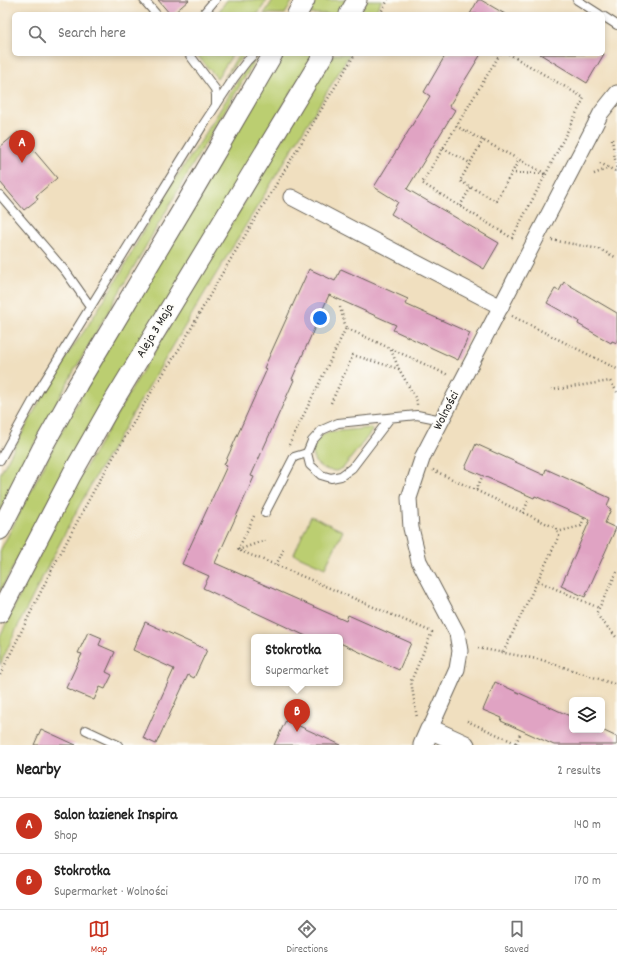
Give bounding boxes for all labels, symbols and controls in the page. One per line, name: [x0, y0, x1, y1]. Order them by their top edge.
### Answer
search box: [12, 12, 605, 56]
icon: search: [26, 23, 48, 45]
text: Search here: [58, 23, 126, 45]
pin: A: [9, 130, 35, 163]
street label: Aleja 3 Maja: [132, 299, 180, 362]
your location: [310, 308, 330, 328]
street label: Wolności: [429, 388, 465, 434]
popup: [251, 634, 343, 686]
text: Stokrotka: [265, 640, 321, 662]
text: Supermarket: [265, 662, 329, 681]
map controls: [569, 697, 605, 733]
button: layers: [569, 697, 605, 733]
pin: B: [284, 699, 310, 732]
text: Nearby: [16, 759, 60, 783]
text: 2 results: [557, 762, 601, 781]
text: Salon łazienek Inspira: [54, 805, 177, 827]
text: A: [25, 816, 33, 835]
text: 140 m: [574, 816, 601, 835]
text: Shop: [54, 827, 77, 846]
text: Stokrotka: [54, 861, 110, 883]
text: B: [26, 872, 32, 891]
text: 170 m: [574, 872, 601, 891]
text: Supermarket · Wolności: [54, 883, 168, 902]
tab: Map: [88, 918, 110, 958]
tab: Directions: [286, 918, 328, 958]
tab: Saved: [504, 918, 529, 958]

